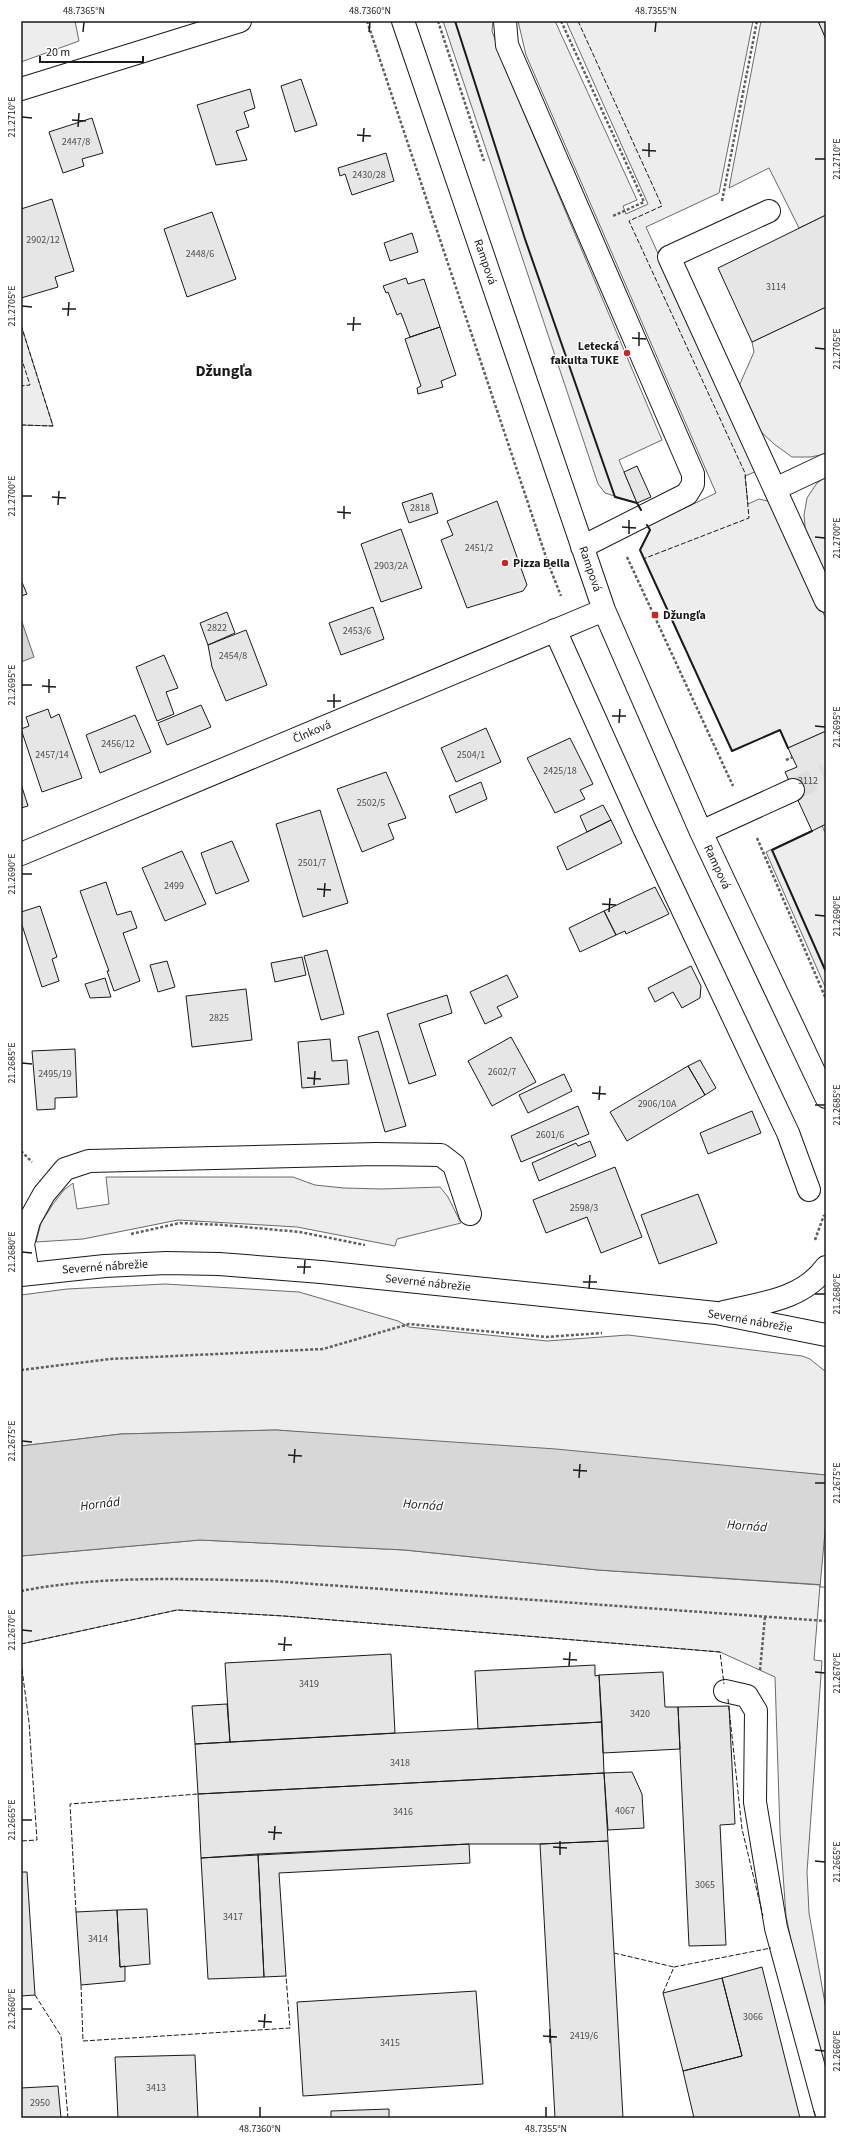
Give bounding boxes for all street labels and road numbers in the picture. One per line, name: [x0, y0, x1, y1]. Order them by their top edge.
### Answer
street label: Rampová: [469, 237, 501, 287]
street label: Rampová: [574, 544, 606, 594]
street label: Člnková: [290, 716, 334, 748]
street label: Rampová: [699, 842, 735, 892]
street label: Severné nábrežie: [61, 1256, 149, 1278]
street label: Severné nábrežie: [384, 1270, 472, 1296]
street label: Severné nábrežie: [706, 1305, 794, 1337]

